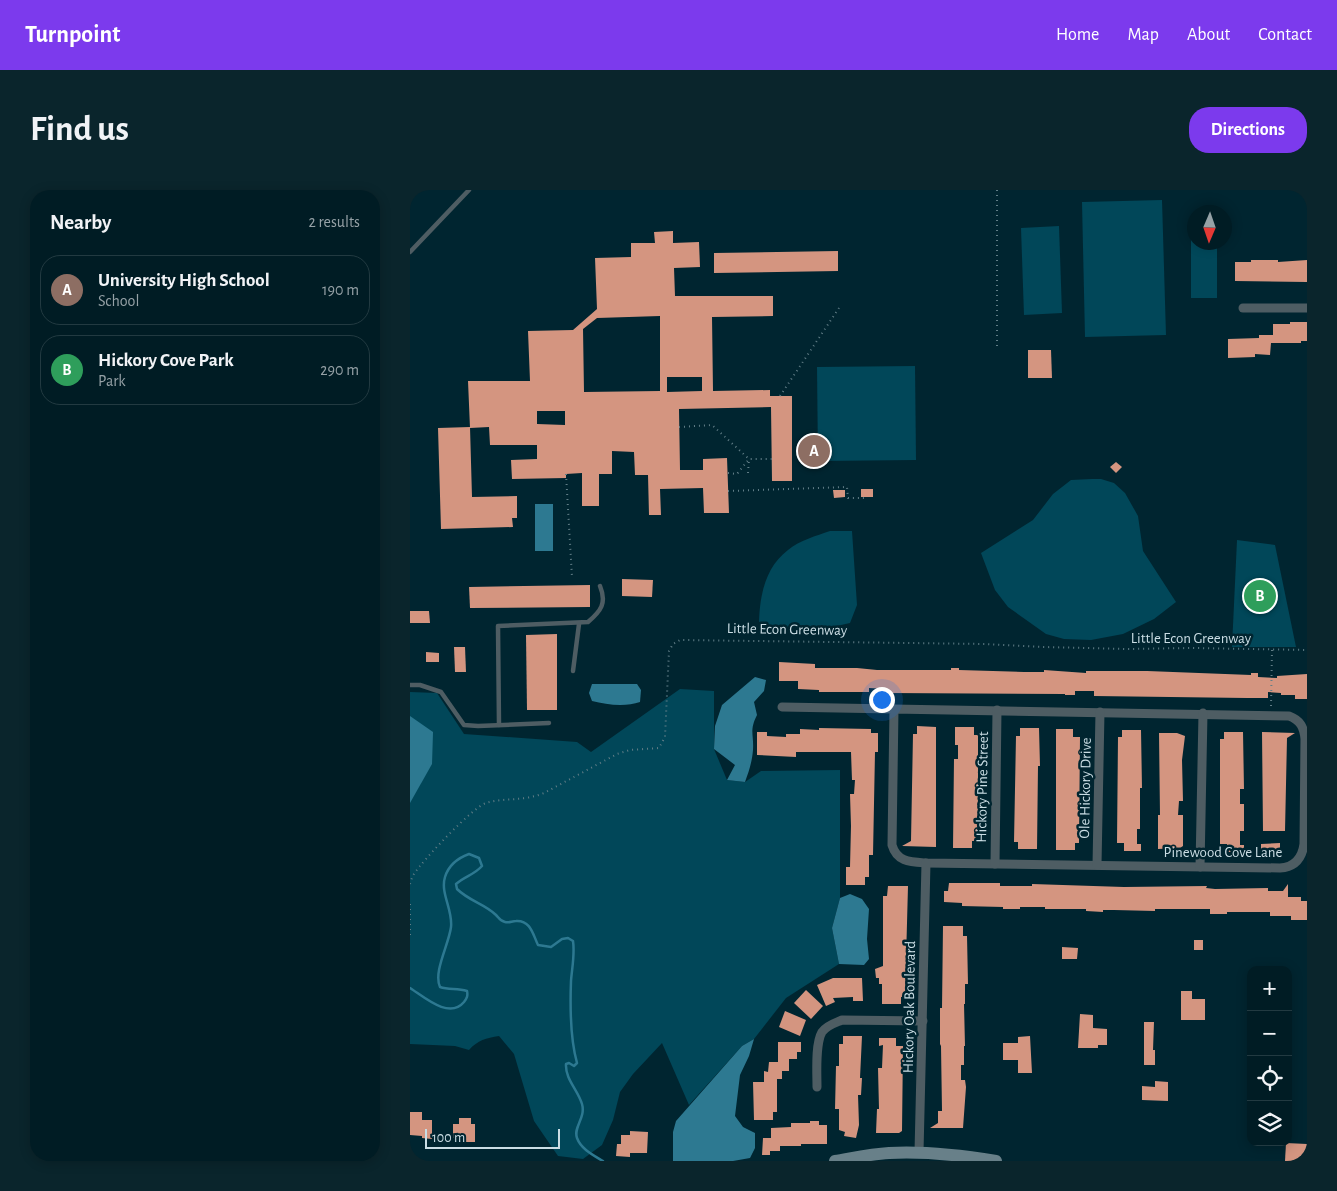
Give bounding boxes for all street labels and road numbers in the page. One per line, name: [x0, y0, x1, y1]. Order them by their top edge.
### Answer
street label: Little Econ Greenway: [727, 621, 848, 638]
street label: Little Econ Greenway: [1131, 631, 1252, 646]
street label: Hickory Pine Street: [974, 731, 991, 843]
street label: Ole Hickory Drive: [1077, 737, 1094, 839]
street label: Pinewood Cove Lane: [1164, 845, 1282, 860]
street label: Hickory Oak Boulevard: [901, 941, 918, 1073]

